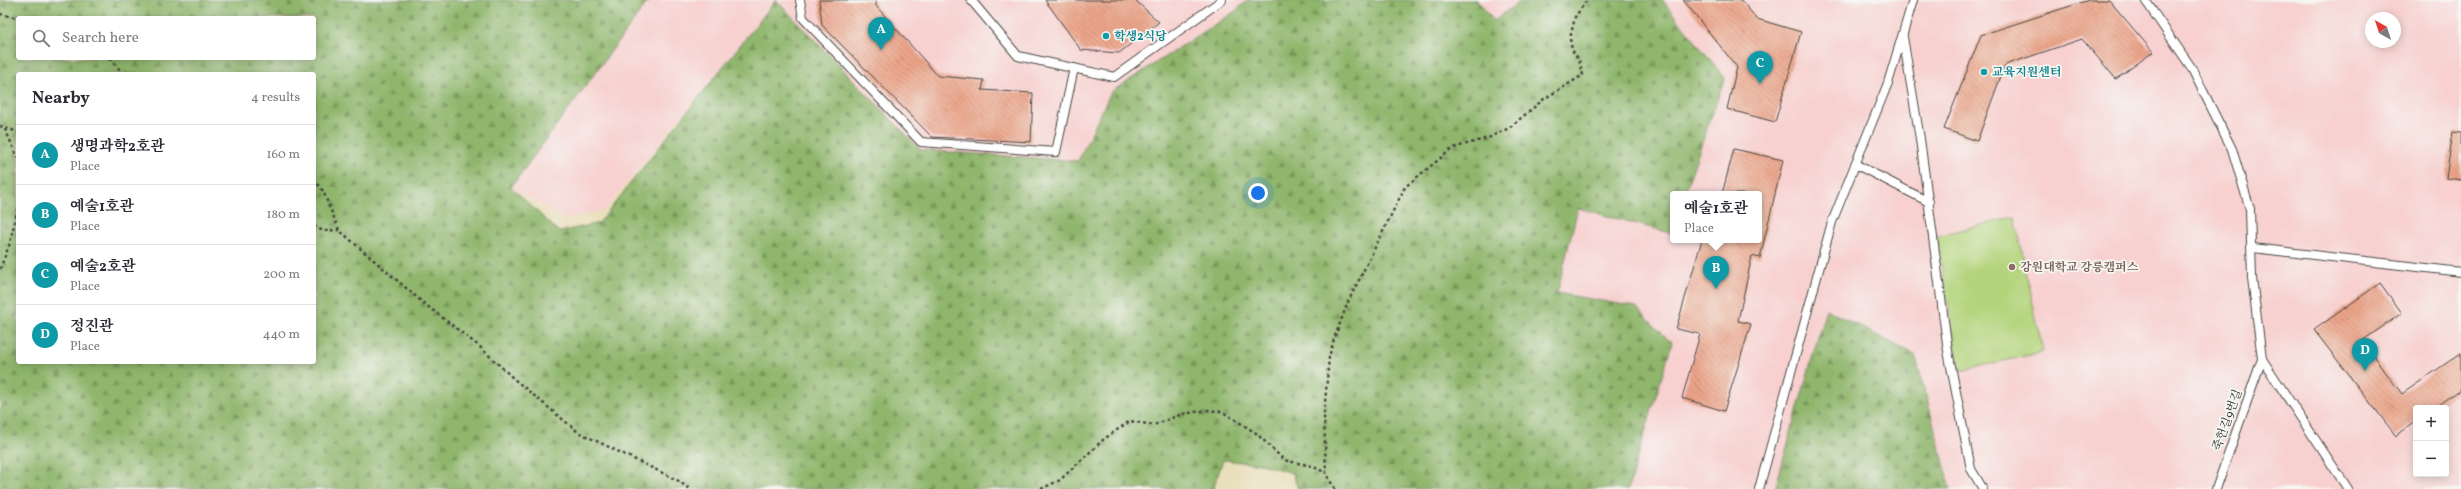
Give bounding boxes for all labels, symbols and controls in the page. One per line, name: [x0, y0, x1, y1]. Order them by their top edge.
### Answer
north arrow: [2365, 12, 2401, 48]
search box: [16, 16, 316, 60]
pin: A: [868, 17, 894, 50]
icon: search: [30, 27, 52, 49]
text: Search here: [62, 28, 139, 49]
place label: 학생2식당: [1114, 29, 1167, 45]
marker: 학생2식당: [1101, 31, 1111, 41]
pin: C: [1747, 51, 1773, 84]
place label: 교육지원센터: [1992, 65, 2062, 81]
marker: 교육지원센터: [1979, 67, 1989, 77]
text: Nearby: [32, 87, 90, 110]
text: 4 results: [251, 89, 300, 107]
text: 생명과학2호관: [70, 137, 165, 158]
text: A: [40, 146, 50, 164]
text: 160 m: [266, 146, 300, 164]
text: Place: [70, 158, 100, 176]
your location: [1248, 183, 1268, 203]
popup: [1670, 191, 1762, 243]
text: 예술1호관: [70, 197, 134, 218]
text: 예술1호관: [1684, 199, 1748, 220]
text: B: [41, 206, 49, 224]
text: 180 m: [266, 206, 300, 224]
text: Place: [70, 218, 100, 236]
text: Place: [1684, 220, 1714, 238]
pin: B: [1703, 256, 1729, 289]
text: 예술2호관: [70, 257, 136, 278]
place label: 강원대학교 강릉캠퍼스: [2020, 260, 2139, 276]
marker: 강원대학교 강릉캠퍼스: [2007, 262, 2017, 272]
text: C: [41, 266, 49, 284]
text: 200 m: [263, 266, 300, 284]
text: Place: [70, 278, 100, 296]
text: 정진관: [70, 317, 113, 338]
text: D: [40, 326, 50, 344]
text: 440 m: [263, 326, 300, 344]
text: Place: [70, 338, 100, 356]
pin: D: [2352, 338, 2378, 371]
street label: 죽헌길9번길: [2209, 387, 2246, 453]
map controls: [2413, 405, 2449, 477]
button: +: [2413, 405, 2449, 441]
button: −: [2413, 441, 2449, 477]

